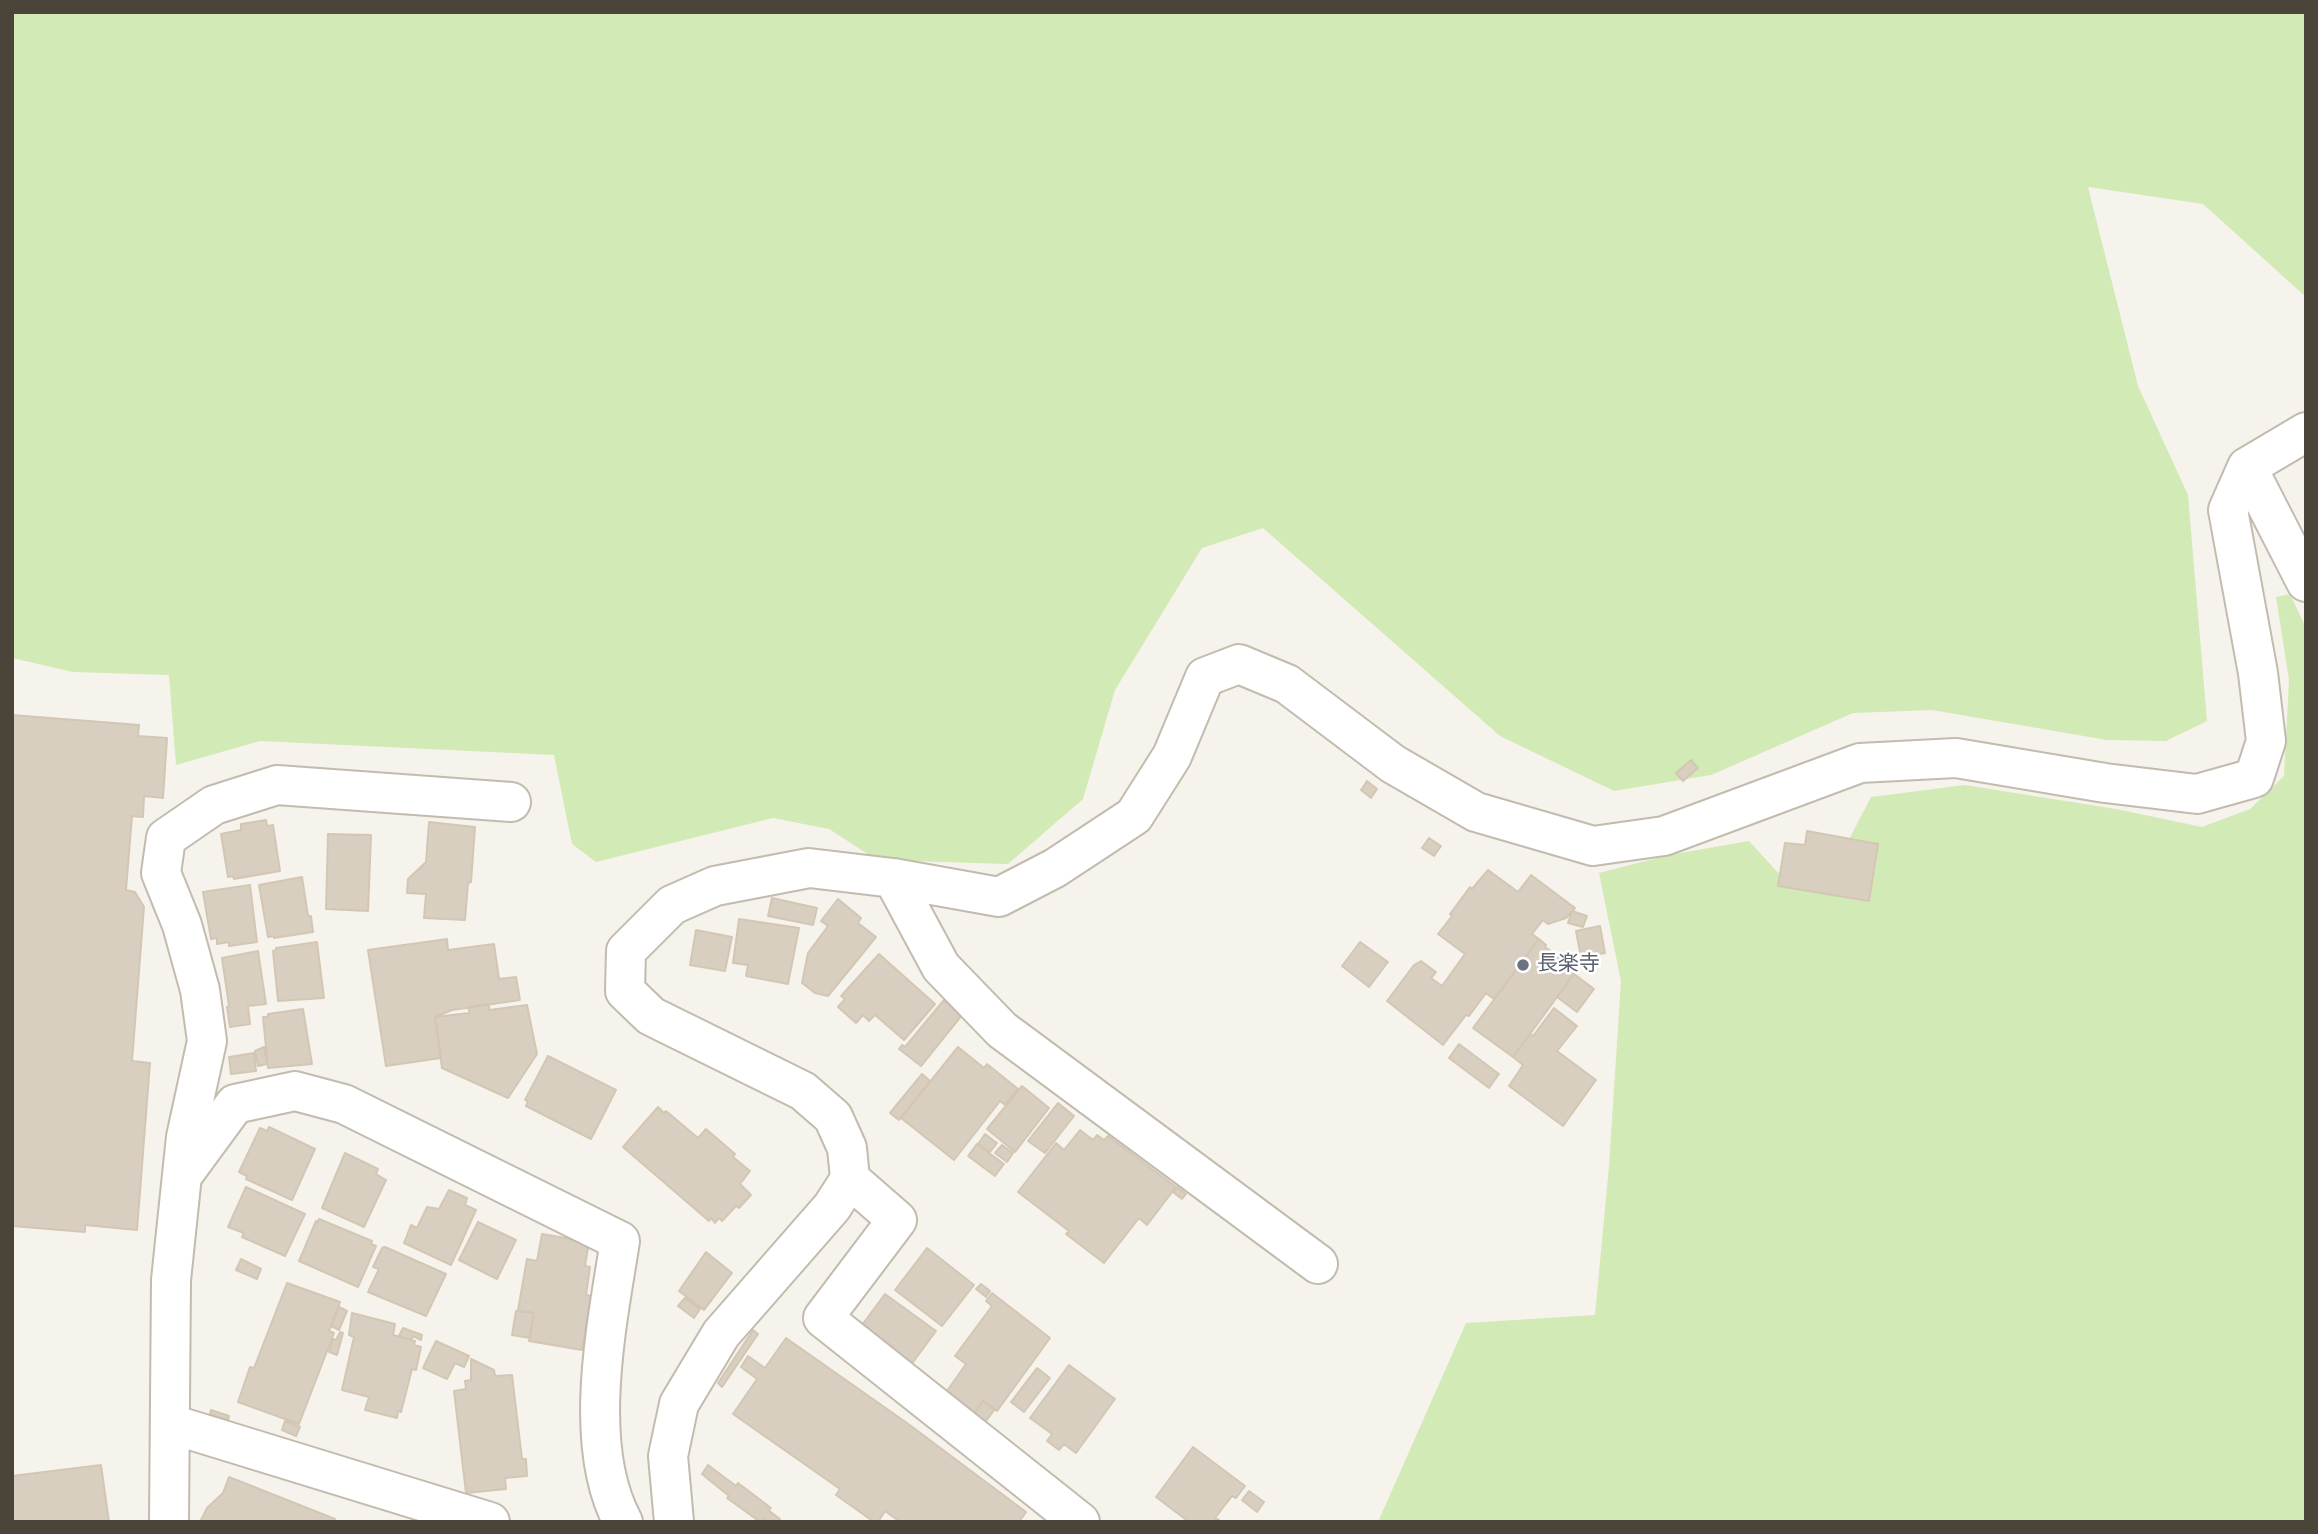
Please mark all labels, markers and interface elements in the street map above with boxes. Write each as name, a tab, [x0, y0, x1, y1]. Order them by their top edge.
place label: 長楽寺	[1537, 952, 1600, 978]
marker: 長楽寺	[1515, 957, 1531, 973]

